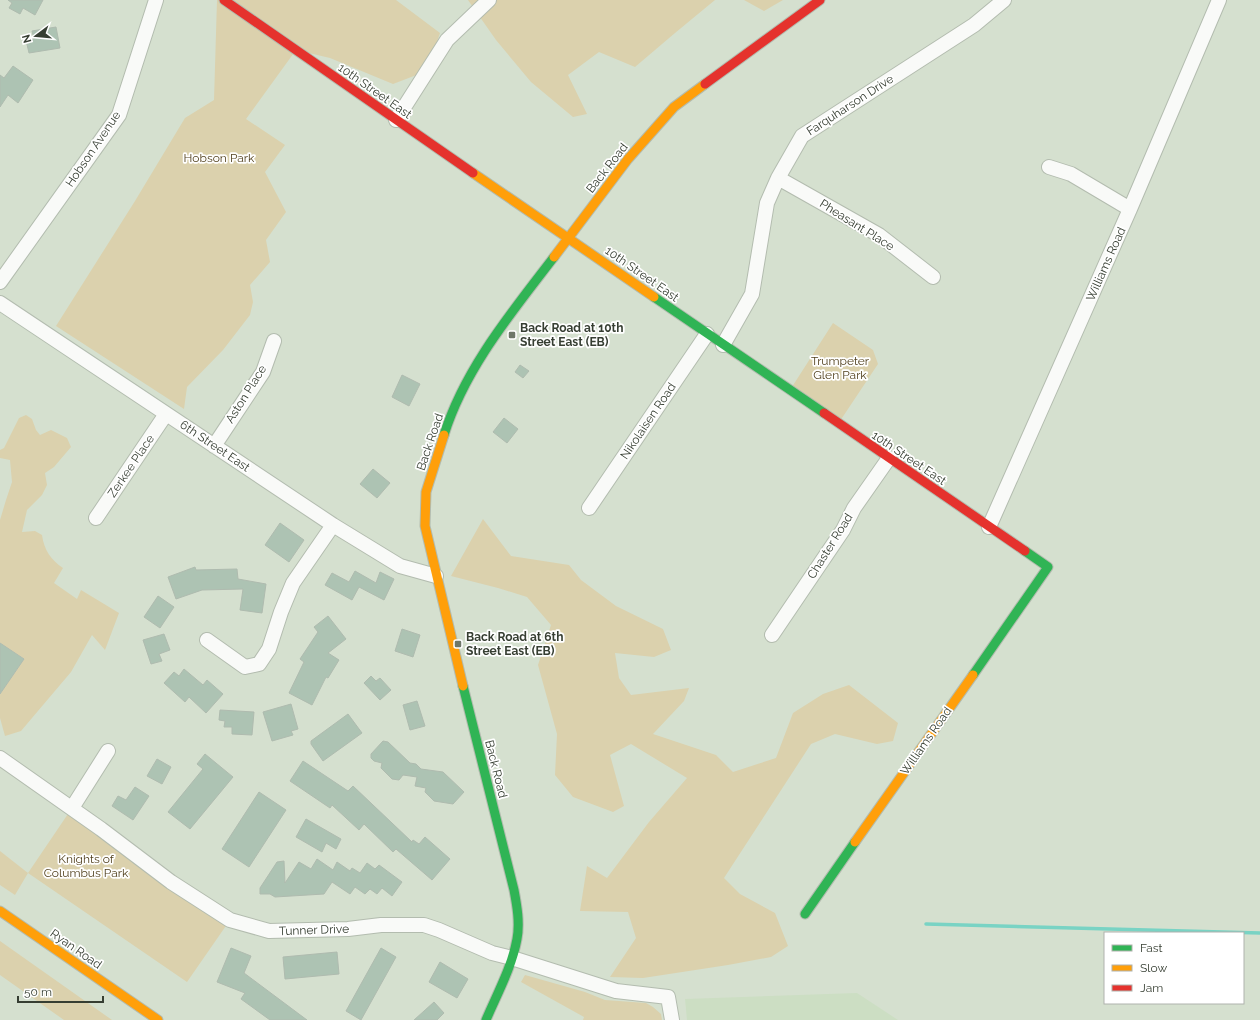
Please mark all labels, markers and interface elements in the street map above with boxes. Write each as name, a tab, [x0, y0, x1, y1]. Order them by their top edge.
north arrow	[16, 16, 56, 56]
text: N	[19, 33, 34, 44]
street label: 10th Street East	[336, 60, 414, 122]
street label: Farquharson Drive	[804, 72, 896, 138]
street label: Hobson Avenue	[63, 109, 123, 189]
street label: Back Road	[583, 140, 631, 196]
park label: Hobson Park	[184, 151, 255, 165]
street label: Pheasant Place	[817, 196, 897, 254]
street label: Williams Road	[1083, 225, 1129, 303]
street label: 10th Street East	[603, 243, 681, 305]
place label: Back Road at 10th Street East (EB)	[520, 321, 623, 349]
marker: Back Road at 10th Street East (EB)	[507, 330, 517, 340]
park label: Trumpeter Glen Park	[811, 354, 870, 382]
street label: Aston Place	[223, 362, 269, 426]
street label: Nikolaisen Road	[617, 380, 679, 462]
street label: Back Road	[414, 412, 446, 472]
street label: 6th Street East	[177, 417, 253, 475]
street label: 10th Street East	[869, 428, 949, 488]
street label: Zerkee Place	[105, 432, 157, 500]
street label: Chaster Road	[804, 511, 856, 581]
place label: Back Road at 6th Street East (EB)	[466, 630, 563, 658]
marker: Back Road at 6th Street East (EB)	[453, 639, 463, 649]
street label: Williams Road	[897, 704, 955, 778]
street label: Back Road	[482, 739, 510, 799]
park label: Knights of Columbus Park	[44, 852, 129, 880]
street label: Tunner Drive	[279, 922, 349, 938]
street label: Ryan Road	[48, 926, 104, 972]
legend	[1104, 932, 1244, 1004]
text: Fast	[1140, 941, 1163, 955]
text: Slow	[1140, 961, 1167, 975]
scale bar	[18, 978, 103, 1004]
text: Jam	[1140, 981, 1163, 995]
text: 50 m	[24, 985, 52, 999]

